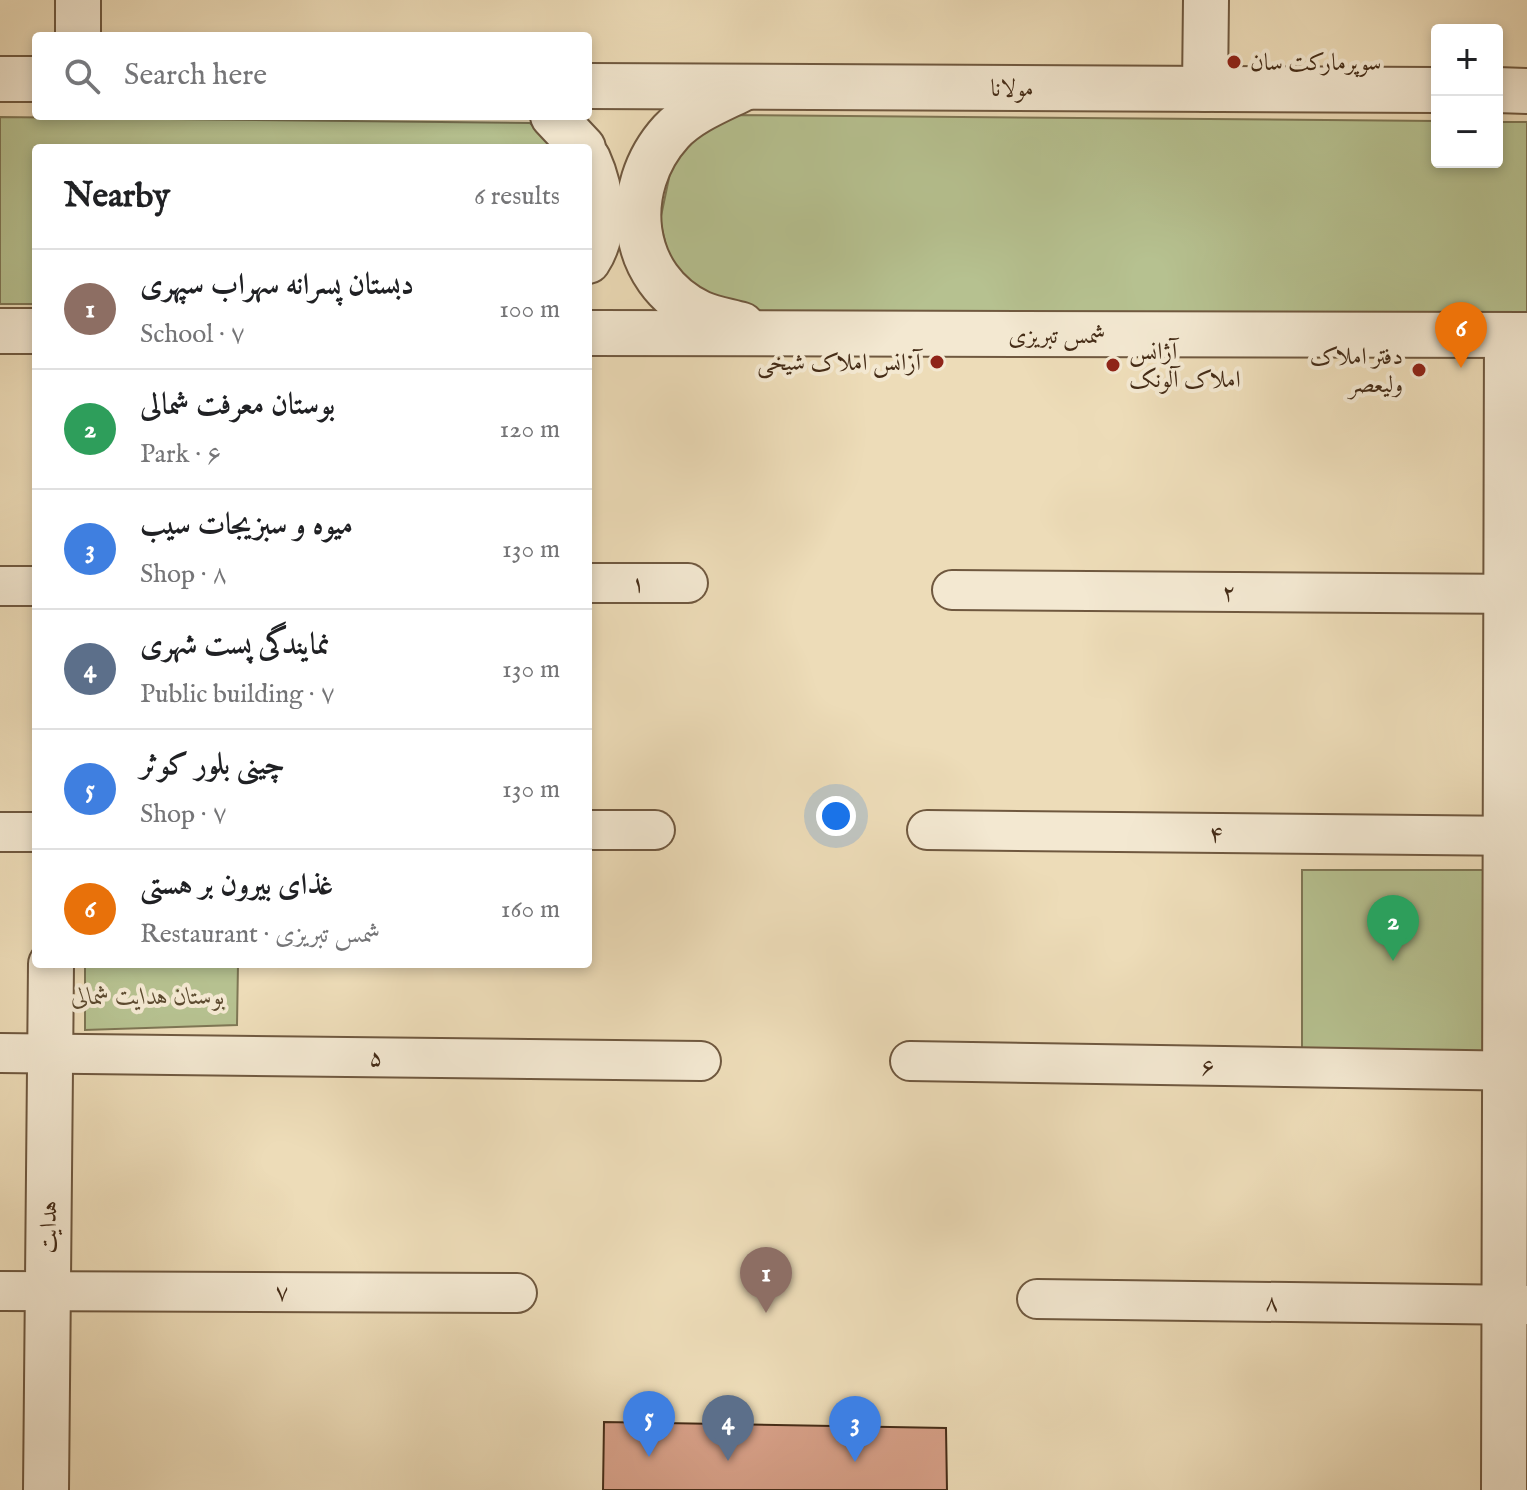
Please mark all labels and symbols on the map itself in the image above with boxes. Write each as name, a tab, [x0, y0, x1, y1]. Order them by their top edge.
place label: سوپرمارکت سان	[1250, 48, 1381, 79]
marker: سوپرمارکت سان	[1225, 53, 1243, 71]
street label: مولانا	[990, 74, 1034, 105]
pin: 6	[1435, 302, 1487, 368]
street label: شمس تبریزی	[1008, 321, 1106, 352]
place label: آژانس املاک آلونک	[1129, 337, 1241, 396]
place label: دفتر املاک ولیعصر	[1310, 342, 1403, 401]
place label: آزانس املاک شیخی	[757, 348, 924, 379]
marker: آزانس املاک شیخی	[928, 353, 946, 371]
marker: آژانس املاک آلونک	[1104, 356, 1122, 374]
marker: دفتر املاک ولیعصر	[1410, 361, 1428, 379]
street label: ۱	[631, 569, 645, 600]
street label: ۲	[1222, 578, 1236, 609]
your location	[816, 796, 856, 836]
street label: ۴	[1209, 819, 1223, 850]
pin: 2	[1367, 895, 1419, 961]
park label: بوستان هدایت شمالی	[71, 982, 225, 1013]
street label: ۵	[369, 1043, 383, 1074]
street label: ۶	[1201, 1052, 1215, 1083]
street label: هدایت	[34, 1200, 65, 1254]
pin: 1	[740, 1247, 792, 1313]
street label: ۷	[275, 1278, 289, 1309]
street label: ۸	[1265, 1288, 1279, 1319]
pin: 5	[623, 1391, 675, 1457]
pin: 4	[702, 1395, 754, 1461]
pin: 3	[829, 1396, 881, 1462]

